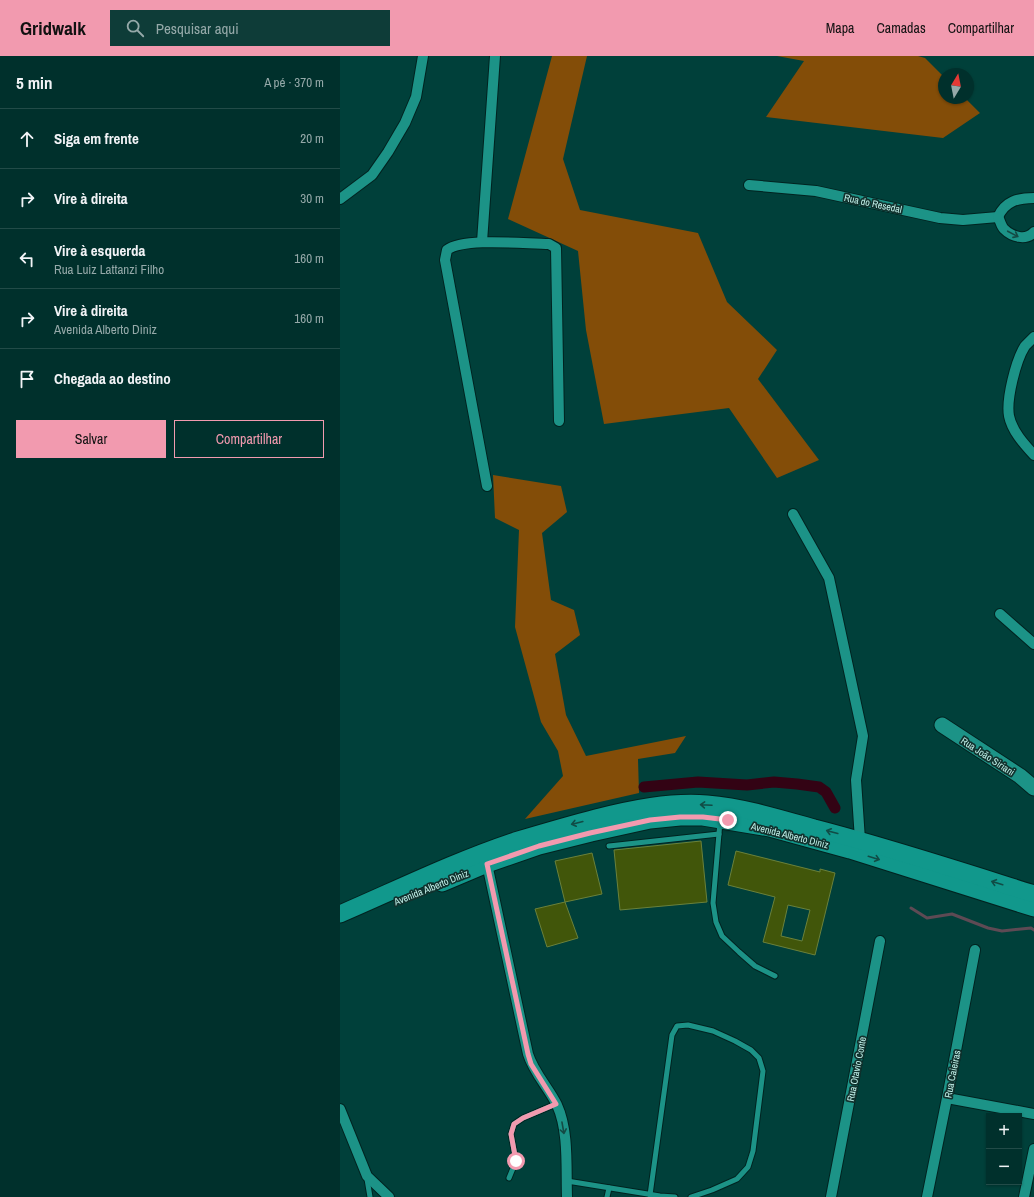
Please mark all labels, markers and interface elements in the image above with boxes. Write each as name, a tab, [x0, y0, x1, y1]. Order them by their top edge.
search box	[110, 10, 390, 46]
text: Gridwalk	[20, 15, 86, 41]
icon: search	[124, 17, 146, 39]
text: Pesquisar aqui	[156, 18, 239, 39]
text: Mapa	[826, 19, 855, 37]
text: Camadas	[877, 19, 926, 37]
text: Compartilhar	[948, 19, 1014, 37]
north arrow	[938, 68, 974, 104]
text: 5 min	[16, 71, 52, 94]
text: A pé · 370 m	[264, 74, 324, 91]
icon: ahead	[16, 128, 38, 150]
text: Siga em frente	[54, 128, 139, 149]
text: 20 m	[300, 130, 324, 147]
icon: right	[16, 188, 38, 210]
text: Vire à direita	[54, 188, 128, 209]
text: 30 m	[300, 190, 324, 207]
street label: Rua do Resedal	[843, 191, 903, 216]
one-way arrow	[1007, 231, 1019, 238]
text: Vire à esquerda	[54, 240, 145, 261]
icon: left	[16, 248, 38, 270]
text: 160 m	[294, 250, 324, 267]
text: Rua Luiz Lattanzi Filho	[54, 261, 164, 278]
text: Vire à direita	[54, 300, 128, 321]
icon: right	[16, 308, 38, 330]
text: 160 m	[294, 310, 324, 327]
text: Avenida Alberto Diniz	[54, 321, 157, 338]
icon: arrive	[16, 368, 38, 390]
text: Chegada ao destino	[54, 368, 171, 389]
button: Salvar	[16, 420, 166, 458]
button: Compartilhar	[174, 420, 324, 458]
street label: Rua João Siriani	[958, 734, 1017, 779]
one-way arrow	[699, 801, 712, 808]
route end	[719, 811, 737, 829]
street label: Avenida Alberto Diniz	[749, 819, 830, 851]
one-way arrow	[571, 820, 584, 827]
one-way arrow	[826, 828, 839, 836]
one-way arrow	[867, 855, 880, 862]
street label: Avenida Alberto Diniz	[391, 867, 470, 909]
one-way arrow	[991, 878, 1003, 886]
street label: Rua Otavio Conte	[844, 1035, 869, 1103]
street label: Rua Caieiras	[942, 1049, 963, 1099]
map controls	[986, 1113, 1022, 1185]
button: +	[986, 1113, 1022, 1149]
one-way arrow	[560, 1121, 568, 1134]
button: −	[986, 1149, 1022, 1185]
route start	[507, 1152, 525, 1170]

